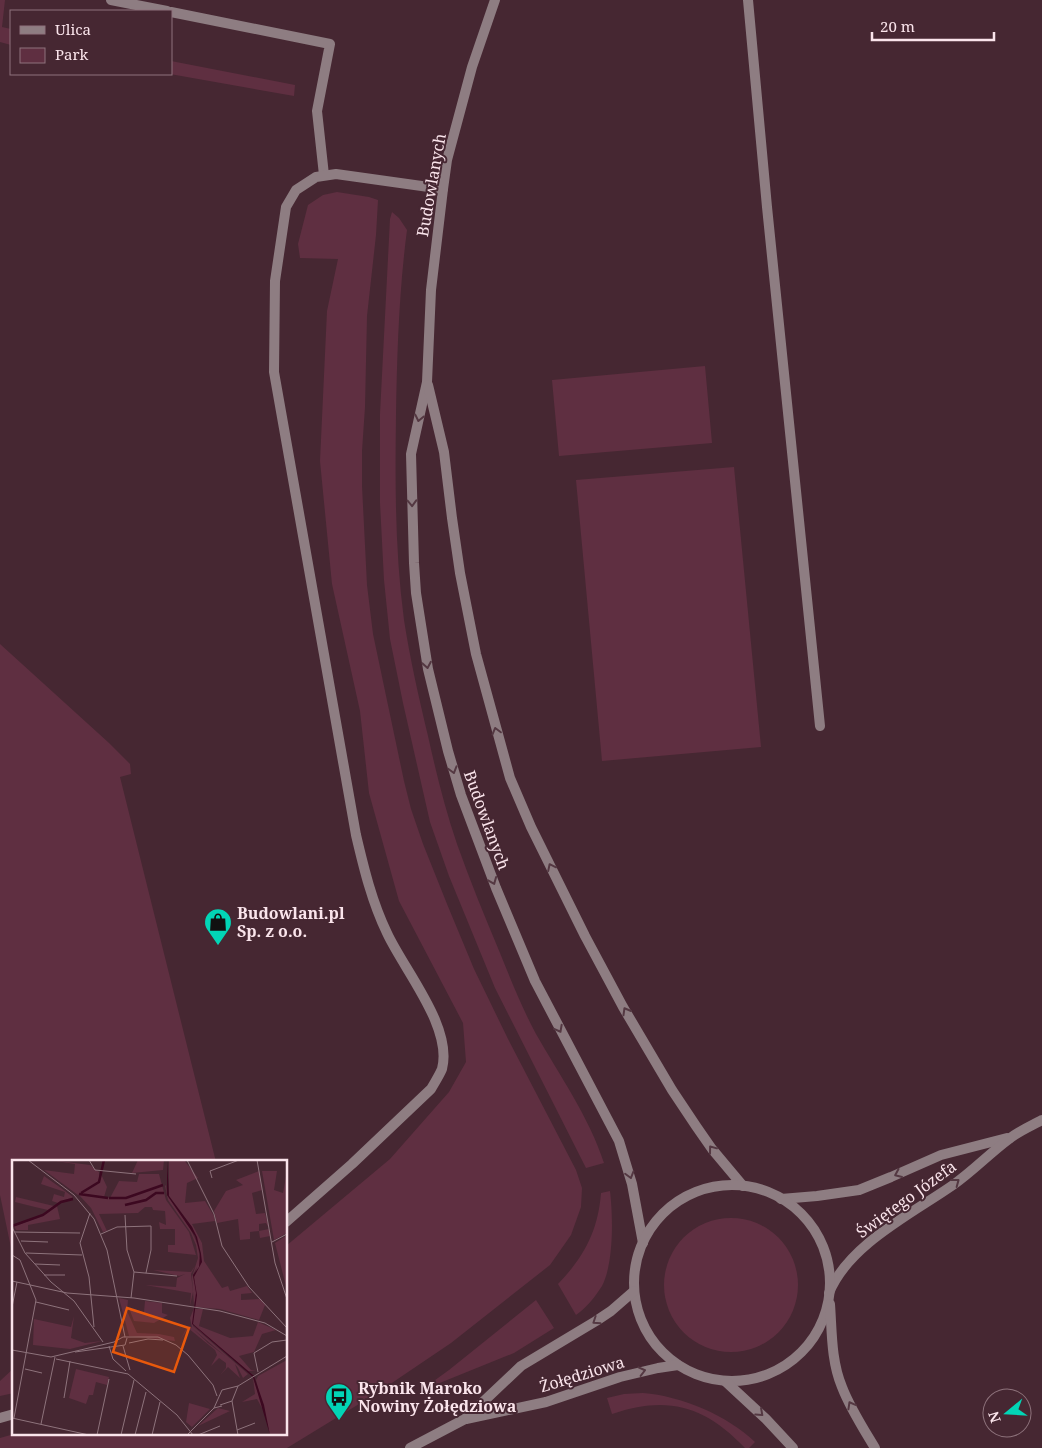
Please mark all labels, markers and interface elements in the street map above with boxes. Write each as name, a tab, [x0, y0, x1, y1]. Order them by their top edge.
legend	[10, 10, 172, 75]
scale bar	[872, 10, 994, 42]
text: 20 m	[880, 16, 915, 36]
text: Ulica	[55, 19, 91, 39]
text: Park	[55, 44, 89, 64]
street label: Budowlanych	[411, 132, 451, 238]
one-way arrow	[414, 414, 425, 422]
one-way arrow	[407, 500, 417, 507]
one-way arrow	[421, 660, 431, 669]
one-way arrow	[492, 727, 502, 736]
one-way arrow	[448, 766, 458, 774]
street label: Budowlanych	[459, 767, 515, 873]
one-way arrow	[547, 863, 557, 872]
one-way arrow	[487, 876, 497, 884]
place label: Budowlani.pl Sp. z o.o.	[237, 902, 345, 942]
shop icon: Budowlani.pl Sp. z o.o.	[203, 907, 233, 946]
one-way arrow	[622, 1007, 632, 1016]
one-way arrow	[553, 1024, 563, 1033]
one-way arrow	[709, 1145, 718, 1155]
street label: Świętego Józefa	[851, 1155, 961, 1243]
inset map	[12, 1160, 288, 1436]
one-way arrow	[894, 1168, 903, 1179]
one-way arrow	[624, 1170, 634, 1178]
one-way arrow	[950, 1180, 959, 1188]
one-way arrow	[592, 1315, 601, 1325]
street label: Żołędziowa	[537, 1351, 627, 1397]
one-way arrow	[638, 1367, 646, 1377]
place label: Rybnik Maroko Nowiny Żołędziowa	[358, 1377, 517, 1417]
bus stop icon: Rybnik Maroko Nowiny Żołędziowa	[324, 1382, 354, 1421]
north arrow	[982, 1388, 1032, 1438]
one-way arrow	[847, 1402, 857, 1411]
one-way arrow	[754, 1407, 763, 1416]
text: N	[983, 1409, 1005, 1425]

